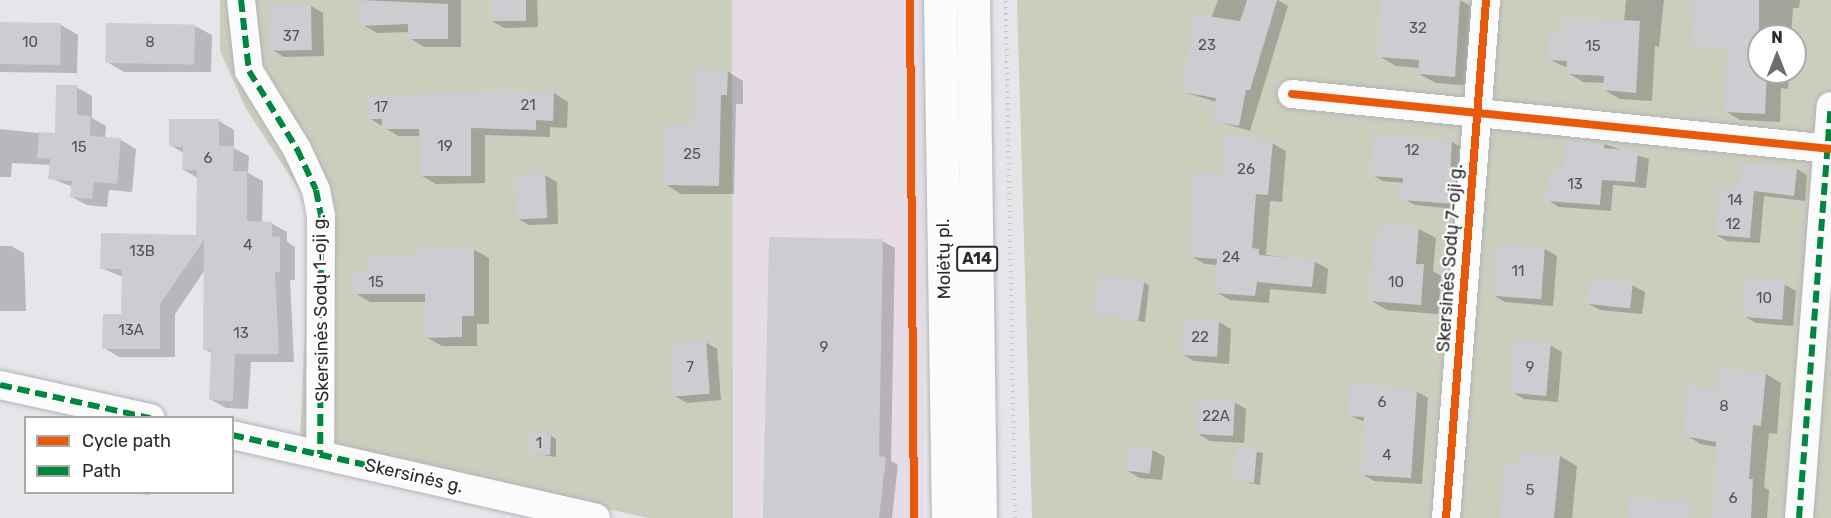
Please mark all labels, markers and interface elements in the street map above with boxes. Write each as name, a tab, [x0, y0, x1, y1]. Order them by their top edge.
house number: 32	[1409, 20, 1427, 38]
north arrow	[1747, 24, 1807, 84]
house number: 37	[283, 28, 299, 46]
text: N	[1771, 28, 1783, 47]
house number: 10	[22, 34, 38, 52]
house number: 8	[145, 34, 155, 52]
house number: 23	[1198, 37, 1216, 55]
house number: 15	[1585, 38, 1601, 56]
house number: 21	[520, 97, 536, 115]
house number: 17	[374, 99, 388, 117]
house number: 19	[437, 138, 453, 156]
house number: 15	[71, 139, 87, 157]
house number: 12	[1404, 142, 1420, 160]
house number: 25	[683, 146, 701, 164]
house number: 6	[203, 150, 213, 168]
house number: 26	[1237, 161, 1255, 179]
street label: Skersinės Sodų 7-oji g.	[1433, 163, 1467, 353]
house number: 13	[1567, 176, 1583, 194]
house number: 14	[1727, 192, 1743, 210]
street label: Skersinės Sodų 1-oji g.	[309, 214, 333, 402]
house number: 12	[1725, 216, 1741, 234]
street label: Molėtų pl.	[932, 218, 956, 300]
house number: 4	[243, 237, 253, 255]
house number: 13B	[129, 243, 155, 261]
road number: A14	[956, 246, 998, 272]
house number: 24	[1222, 249, 1240, 267]
house number: 11	[1512, 263, 1524, 281]
house number: 15	[368, 274, 384, 292]
house number: 10	[1388, 274, 1404, 292]
house number: 10	[1756, 290, 1772, 308]
house number: 13A	[118, 322, 144, 340]
house number: 13	[233, 325, 249, 343]
house number: 22	[1191, 329, 1209, 347]
house number: 9	[820, 339, 828, 357]
house number: 7	[686, 359, 694, 377]
house number: 9	[1526, 359, 1534, 377]
house number: 6	[1377, 394, 1387, 412]
house number: 8	[1719, 398, 1729, 416]
house number: 22A	[1202, 408, 1230, 426]
legend	[24, 416, 234, 494]
text: Cycle path	[82, 430, 171, 452]
house number: 1	[536, 435, 542, 453]
house number: 4	[1382, 447, 1392, 465]
street label: Skersinės g.	[363, 454, 465, 498]
text: Path	[82, 460, 121, 482]
house number: 5	[1526, 482, 1534, 500]
house number: 6	[1728, 490, 1738, 508]

